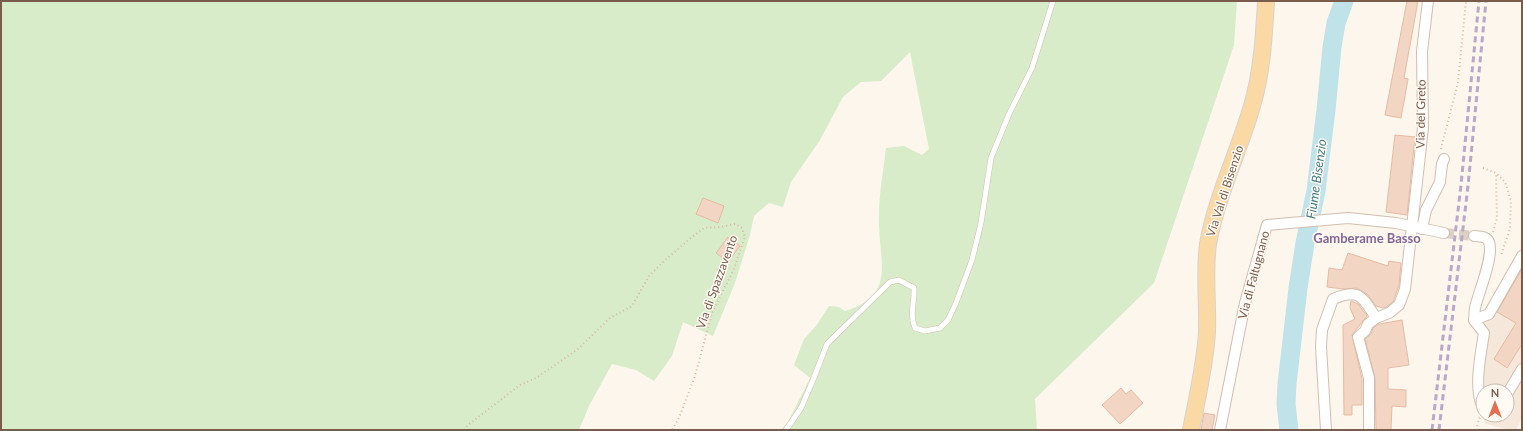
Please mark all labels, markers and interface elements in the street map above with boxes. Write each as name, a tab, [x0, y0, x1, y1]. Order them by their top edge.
street label: Via del Greto	[1412, 79, 1429, 149]
water label: Fiume Bisenzio	[1302, 138, 1330, 220]
street label: Via Val di Bisenzio	[1203, 143, 1246, 238]
street label: Via di Faltugnano	[1235, 229, 1273, 321]
district label: Gamberame Basso	[1313, 230, 1421, 246]
street label: Via di Spazzavento	[693, 233, 740, 331]
north arrow	[1475, 383, 1515, 423]
text: N	[1491, 386, 1499, 399]

